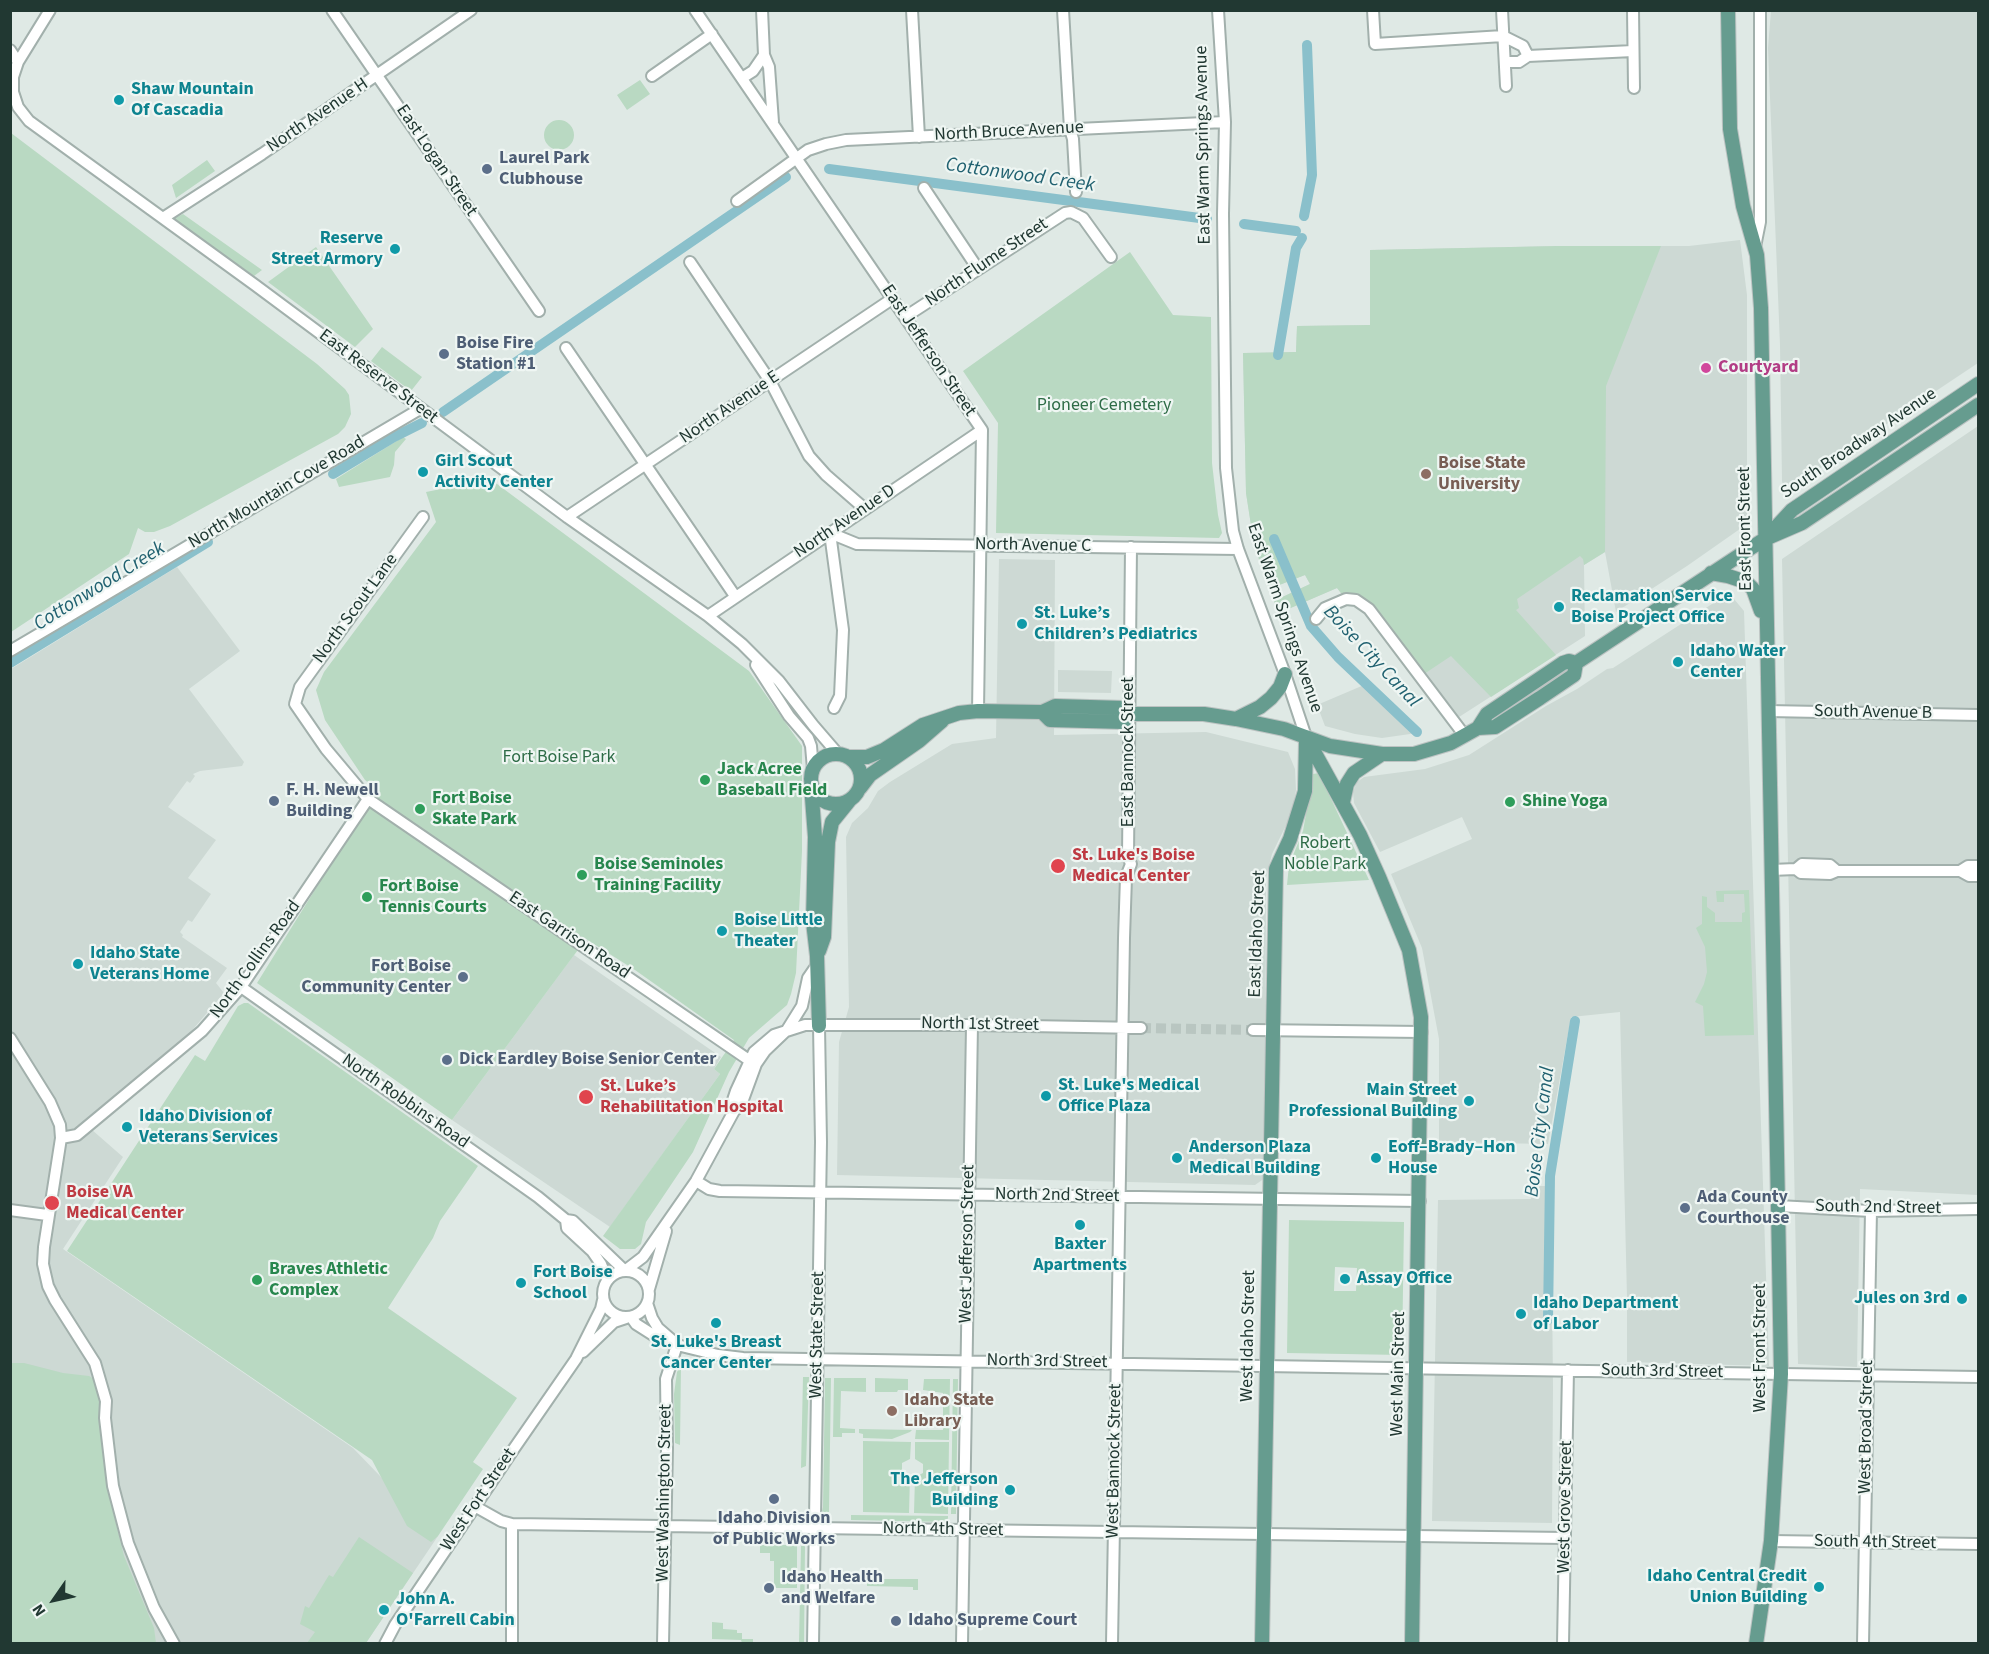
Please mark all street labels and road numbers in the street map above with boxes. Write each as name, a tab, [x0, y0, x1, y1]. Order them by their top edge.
street label: East Warm Springs Avenue	[1191, 45, 1217, 245]
street label: North Avenue H	[263, 74, 373, 158]
street label: East Logan Street	[391, 101, 481, 221]
street label: North Bruce Avenue	[934, 117, 1084, 147]
street label: North Flume Street	[922, 214, 1052, 312]
street label: East Jefferson Street	[876, 281, 980, 421]
street label: East Reserve Street	[314, 325, 442, 429]
street label: North Avenue E	[676, 367, 784, 449]
street label: South Broadway Avenue	[1777, 384, 1941, 504]
street label: North Mountain Cove Road	[185, 432, 369, 554]
street label: East Front Street	[1734, 467, 1758, 591]
street label: North Avenue D	[790, 480, 900, 564]
street label: East Warm Springs Avenue	[1241, 520, 1327, 716]
street label: North Avenue C	[975, 534, 1091, 558]
street label: North Scout Lane	[309, 550, 403, 668]
street label: East Bannock Street	[1118, 677, 1140, 827]
street label: South Avenue B	[1814, 701, 1932, 725]
street label: East Idaho Street	[1245, 870, 1271, 998]
street label: East Garrison Road	[504, 887, 634, 985]
street label: North Collins Road	[206, 897, 306, 1023]
street label: North 1st Street	[921, 1013, 1039, 1037]
street label: North Robbins Road	[337, 1050, 473, 1154]
street label: West Jefferson Street	[956, 1165, 980, 1323]
street label: North 2nd Street	[995, 1184, 1119, 1208]
street label: South 2nd Street	[1815, 1196, 1941, 1220]
street label: West Idaho Street	[1237, 1270, 1261, 1402]
street label: West State Street	[806, 1271, 830, 1399]
street label: West Front Street	[1750, 1284, 1772, 1412]
street label: West Main Street	[1387, 1311, 1411, 1437]
street label: North 3rd Street	[986, 1350, 1108, 1374]
street label: South 3rd Street	[1601, 1360, 1723, 1384]
street label: West Broad Street	[1855, 1360, 1879, 1494]
street label: West Bannock Street	[1103, 1383, 1127, 1539]
street label: West Washington Street	[653, 1404, 677, 1582]
street label: West Grove Street	[1554, 1440, 1578, 1574]
street label: West Fort Street	[437, 1444, 521, 1556]
street label: North 4th Street	[882, 1518, 1004, 1542]
street label: South 4th Street	[1814, 1531, 1936, 1555]

